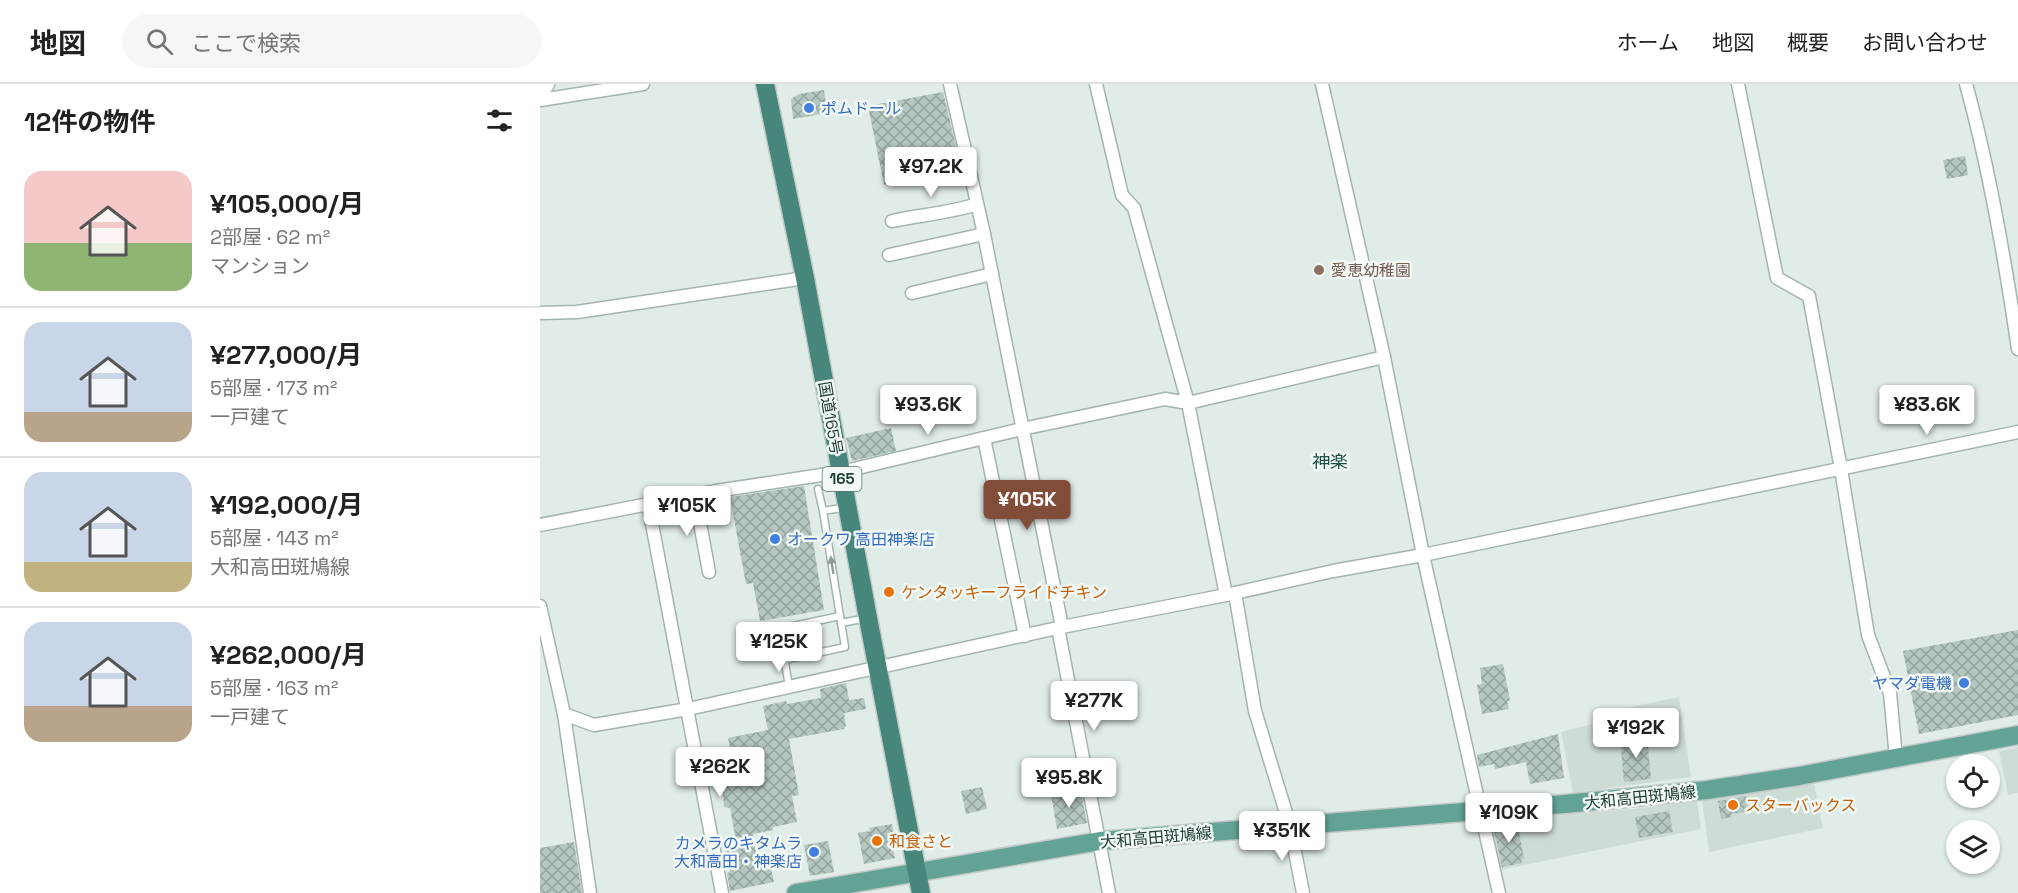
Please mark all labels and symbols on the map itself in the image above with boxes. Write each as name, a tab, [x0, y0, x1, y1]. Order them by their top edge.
place label: ポムドール	[821, 98, 901, 119]
marker: ポムドール	[802, 101, 816, 115]
pin: ¥97.2K	[882, 147, 980, 198]
place label: 愛恵幼稚園	[1331, 260, 1411, 281]
marker: 愛恵幼稚園	[1312, 263, 1326, 277]
street label: 国道165号	[814, 380, 847, 456]
pin: ¥93.6K	[879, 385, 977, 436]
pin: ¥83.6K	[1878, 385, 1976, 436]
district label: 神楽	[1312, 450, 1348, 473]
road number: 165	[822, 467, 862, 491]
pin: ¥105K	[985, 480, 1069, 531]
pin: ¥105K	[645, 486, 729, 537]
place label: オークワ 高田神楽店	[787, 529, 935, 550]
marker: オークワ 高田神楽店	[768, 532, 782, 546]
one-way arrow	[827, 556, 836, 575]
place label: ケンタッキーフライドチキン	[901, 582, 1107, 603]
marker: ケンタッキーフライドチキン	[882, 585, 896, 599]
pin: ¥125K	[737, 622, 821, 673]
place label: ヤマダ電機	[1872, 673, 1952, 694]
marker: ヤマダ電機	[1957, 676, 1971, 690]
pin: ¥277K	[1052, 681, 1136, 732]
pin: ¥192K	[1594, 708, 1678, 759]
pin: ¥262K	[678, 747, 762, 798]
pin: ¥95.8K	[1020, 758, 1118, 809]
street label: 大和高田斑鳩線	[1583, 781, 1697, 814]
pin: ¥109K	[1467, 793, 1551, 844]
place label: スターバックス	[1745, 795, 1856, 816]
marker: スターバックス	[1726, 798, 1740, 812]
pin: ¥351K	[1240, 811, 1324, 862]
street label: 大和高田斑鳩線	[1099, 822, 1213, 853]
place label: 和食さと	[889, 831, 953, 852]
place label: カメラのキタムラ 大和高田・神楽店	[674, 833, 802, 872]
marker: 和食さと	[870, 834, 884, 848]
marker: カメラのキタムラ 大和高田・神楽店	[807, 845, 821, 859]

